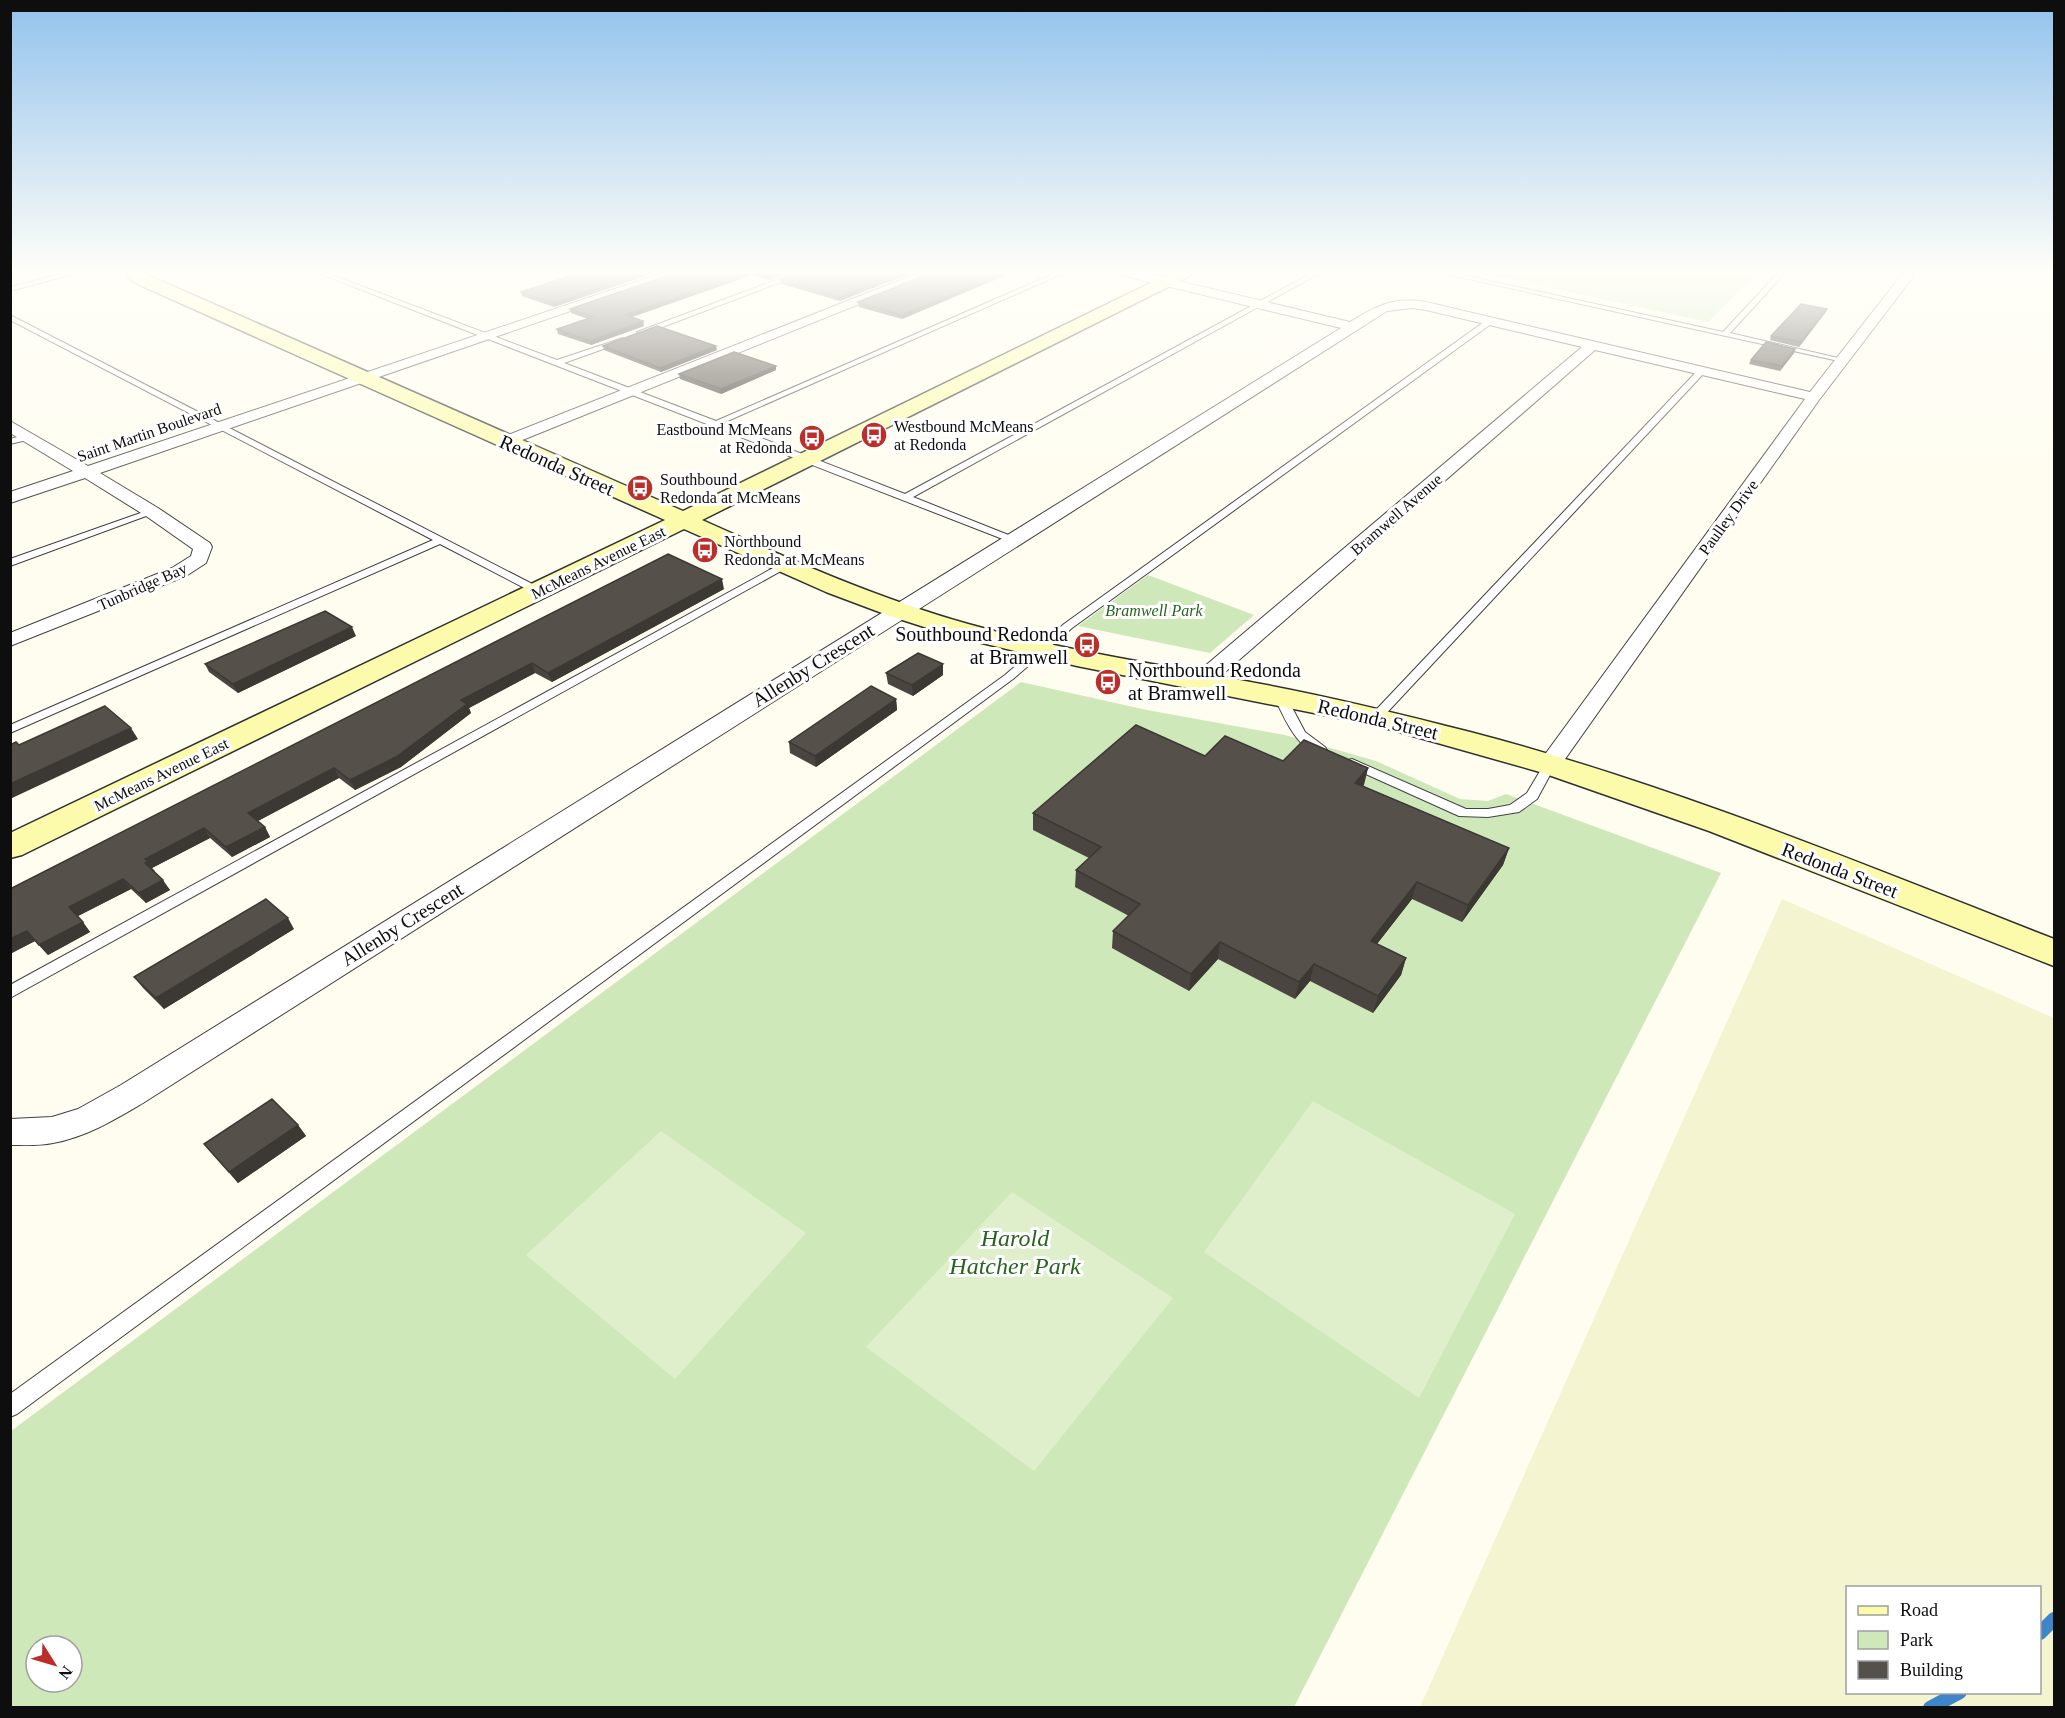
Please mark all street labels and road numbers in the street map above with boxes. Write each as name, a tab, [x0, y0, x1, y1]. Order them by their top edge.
street label: Saint Martin Boulevard	[75, 400, 223, 465]
street label: Redonda Street	[496, 430, 618, 500]
street label: Bramwell Avenue	[1347, 470, 1445, 558]
street label: Paulley Drive	[1696, 477, 1762, 559]
street label: McMeans Avenue East	[528, 522, 669, 602]
street label: Tunbridge Bay	[95, 559, 190, 615]
street label: Allenby Crescent	[748, 619, 879, 712]
street label: Redonda Street	[1316, 694, 1441, 744]
street label: McMeans Avenue East	[91, 734, 232, 814]
street label: Redonda Street	[1779, 838, 1902, 902]
street label: Allenby Crescent	[337, 878, 468, 971]

